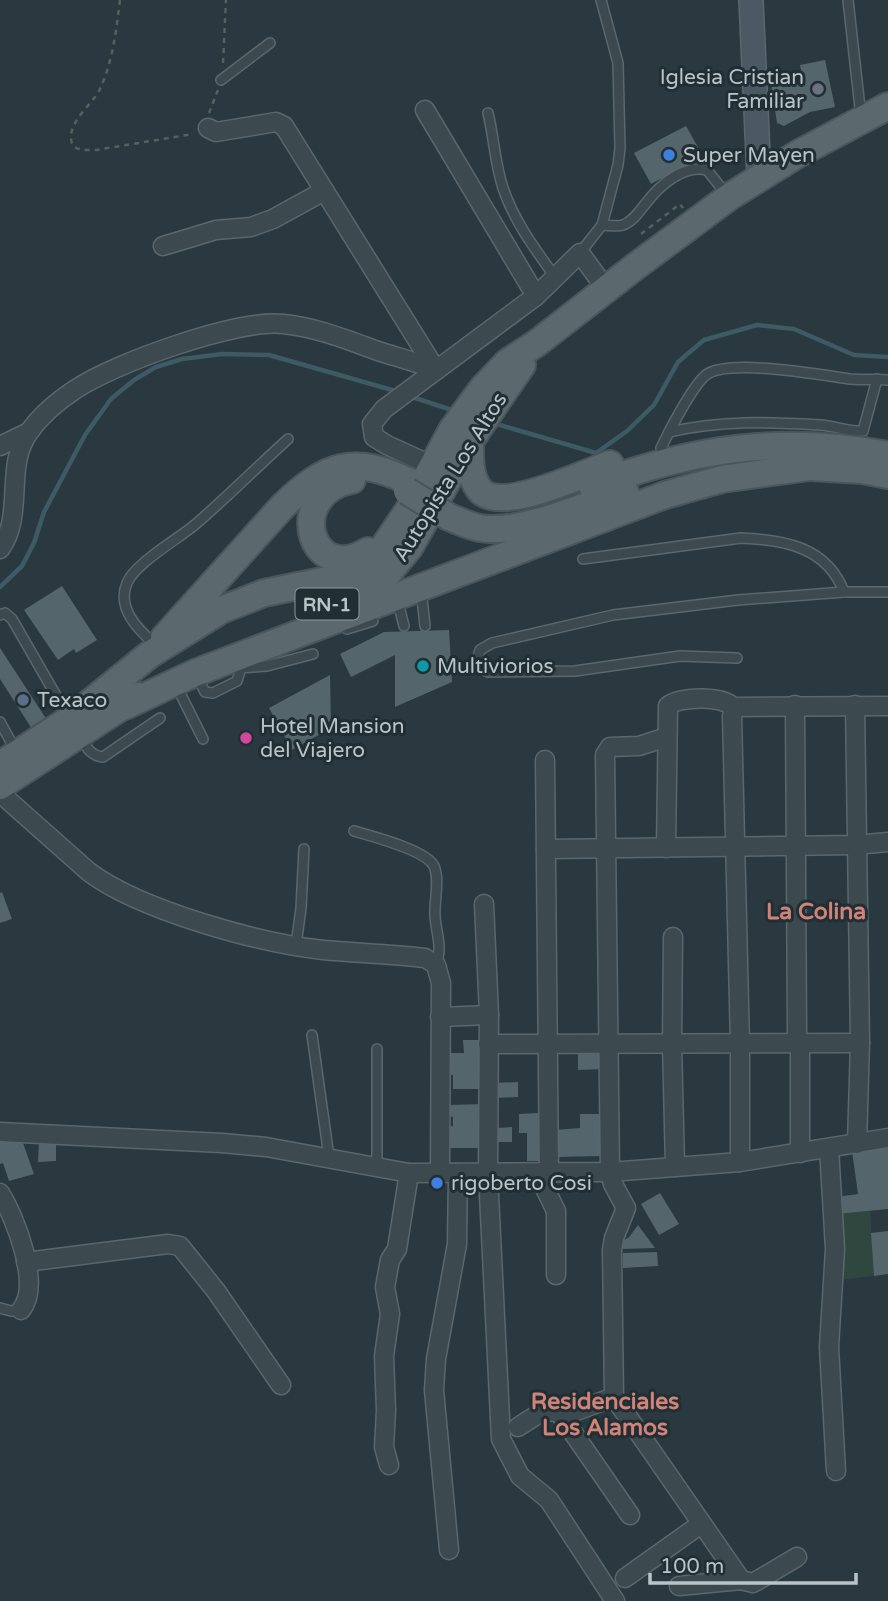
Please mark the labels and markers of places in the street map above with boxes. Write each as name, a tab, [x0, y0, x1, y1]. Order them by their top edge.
place label: Iglesia Cristian Familiar	[660, 65, 804, 114]
marker: Iglesia Cristian Familiar	[810, 81, 826, 97]
place label: Super Mayen	[683, 143, 815, 168]
marker: Super Mayen	[661, 147, 677, 163]
place label: Multiviorios	[437, 654, 554, 679]
marker: Multiviorios	[415, 658, 431, 674]
place label: Texaco	[37, 688, 107, 713]
marker: Texaco	[15, 692, 31, 708]
place label: Hotel Mansion del Viajero	[260, 714, 404, 763]
marker: Hotel Mansion del Viajero	[238, 730, 254, 746]
place label: rigoberto Cosi	[451, 1171, 592, 1196]
marker: rigoberto Cosi	[429, 1175, 445, 1191]

